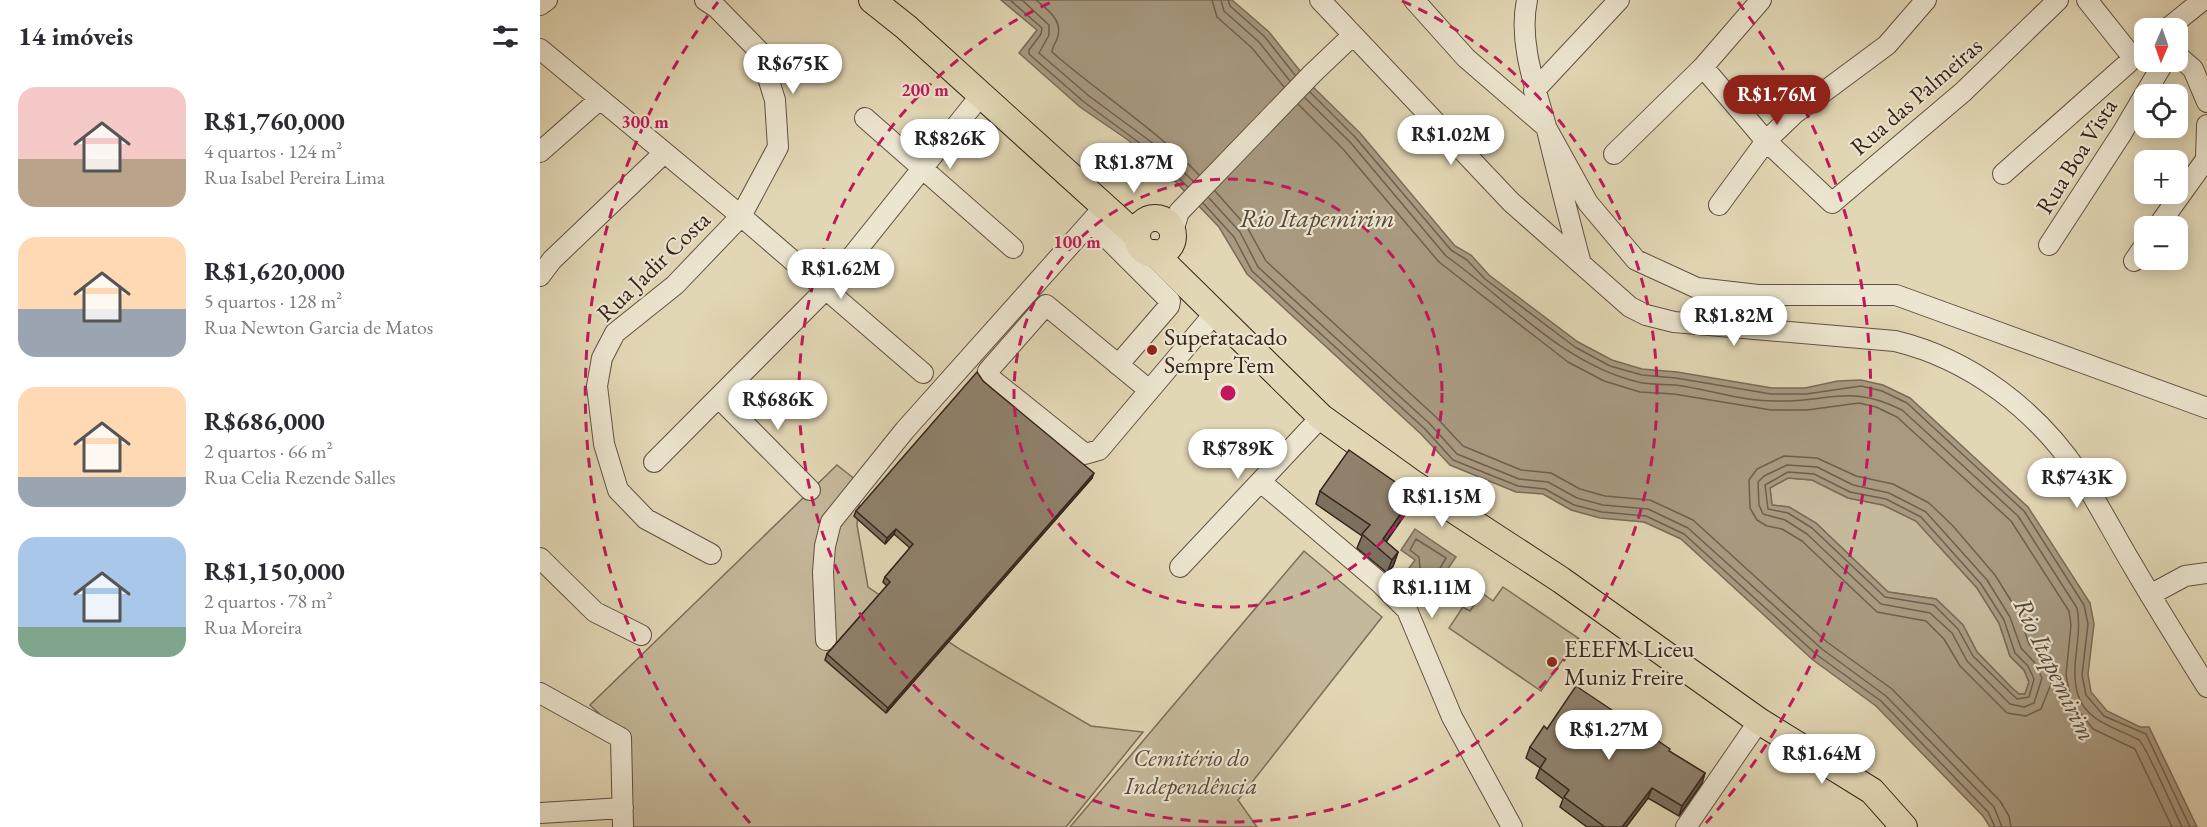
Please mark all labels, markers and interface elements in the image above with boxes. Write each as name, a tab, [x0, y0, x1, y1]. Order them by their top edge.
north arrow	[2134, 18, 2188, 72]
map controls	[2134, 18, 2188, 270]
text: 14 imóveis	[18, 19, 133, 53]
icon: filters	[489, 20, 522, 53]
street label: Rua das Palmeiras	[1844, 30, 1988, 162]
pin: R$675K	[744, 44, 842, 95]
text: R$675K	[757, 50, 829, 76]
pin: R$1.76M	[1722, 75, 1832, 126]
text: 200 m	[901, 78, 949, 101]
text: R$1.76M	[1737, 81, 1817, 107]
button: locate	[2134, 84, 2188, 138]
street label: Rua Boa Vista	[2028, 92, 2124, 220]
text: R$1,760,000	[204, 104, 345, 138]
text: 300 m	[621, 110, 669, 133]
icon: home	[66, 111, 138, 183]
pin: R$1.02M	[1396, 115, 1506, 166]
pin: R$826K	[901, 119, 999, 170]
text: R$1.02M	[1411, 121, 1491, 147]
text: R$826K	[914, 125, 986, 151]
text: 4 quartos · 124 m²	[204, 138, 342, 164]
pin: R$1.87M	[1079, 143, 1189, 194]
text: R$1.87M	[1094, 149, 1174, 175]
button: +	[2134, 150, 2188, 204]
text: Rua Isabel Pereira Lima	[204, 164, 385, 190]
water label: Rio Itapemirim	[1239, 201, 1395, 235]
street label: Rua Jadir Costa	[590, 204, 717, 328]
button: −	[2134, 216, 2188, 270]
text: 100 m	[1053, 230, 1101, 253]
pin: R$1.62M	[786, 249, 896, 300]
text: R$1,620,000	[204, 254, 345, 288]
text: R$1.62M	[801, 255, 881, 281]
icon: home	[66, 261, 138, 333]
text: 5 quartos · 128 m²	[204, 288, 342, 314]
pin: R$1.82M	[1679, 296, 1789, 347]
text: R$1.82M	[1694, 302, 1774, 328]
text: Rua Newton Garcia de Matos	[204, 314, 433, 340]
place label: Superatacado SempreTem	[1164, 321, 1287, 380]
marker: Superatacado SempreTem	[1145, 343, 1159, 357]
pin: R$686K	[729, 380, 827, 431]
centre of rings	[1218, 383, 1238, 403]
text: R$686K	[742, 386, 814, 412]
text: R$686,000	[204, 404, 325, 438]
icon: home	[66, 411, 138, 483]
pin: R$789K	[1189, 429, 1287, 480]
text: R$789K	[1202, 435, 1274, 461]
text: 2 quartos · 66 m²	[204, 438, 333, 464]
pin: R$743K	[2028, 458, 2126, 509]
text: Rua Celia Rezende Salles	[204, 464, 395, 490]
text: R$743K	[2041, 464, 2113, 490]
pin: R$1.15M	[1387, 477, 1497, 528]
text: R$1.15M	[1402, 483, 1482, 509]
text: R$1,150,000	[204, 554, 345, 588]
icon: home	[66, 561, 138, 633]
pin: R$1.11M	[1377, 568, 1487, 619]
text: R$1.11M	[1392, 574, 1472, 600]
text: 2 quartos · 78 m²	[204, 588, 333, 614]
water label: Rio Itapemirim	[2006, 592, 2104, 746]
text: Rua Moreira	[204, 614, 302, 640]
place label: EEEFM Liceu Muniz Freire	[1564, 633, 1695, 692]
marker: EEEFM Liceu Muniz Freire	[1545, 655, 1559, 669]
pin: R$1.27M	[1554, 710, 1664, 761]
text: R$1.27M	[1569, 716, 1649, 742]
pin: R$1.64M	[1767, 734, 1877, 785]
text: R$1.64M	[1782, 740, 1862, 766]
park label: Cemitério do Independência	[1124, 742, 1257, 801]

